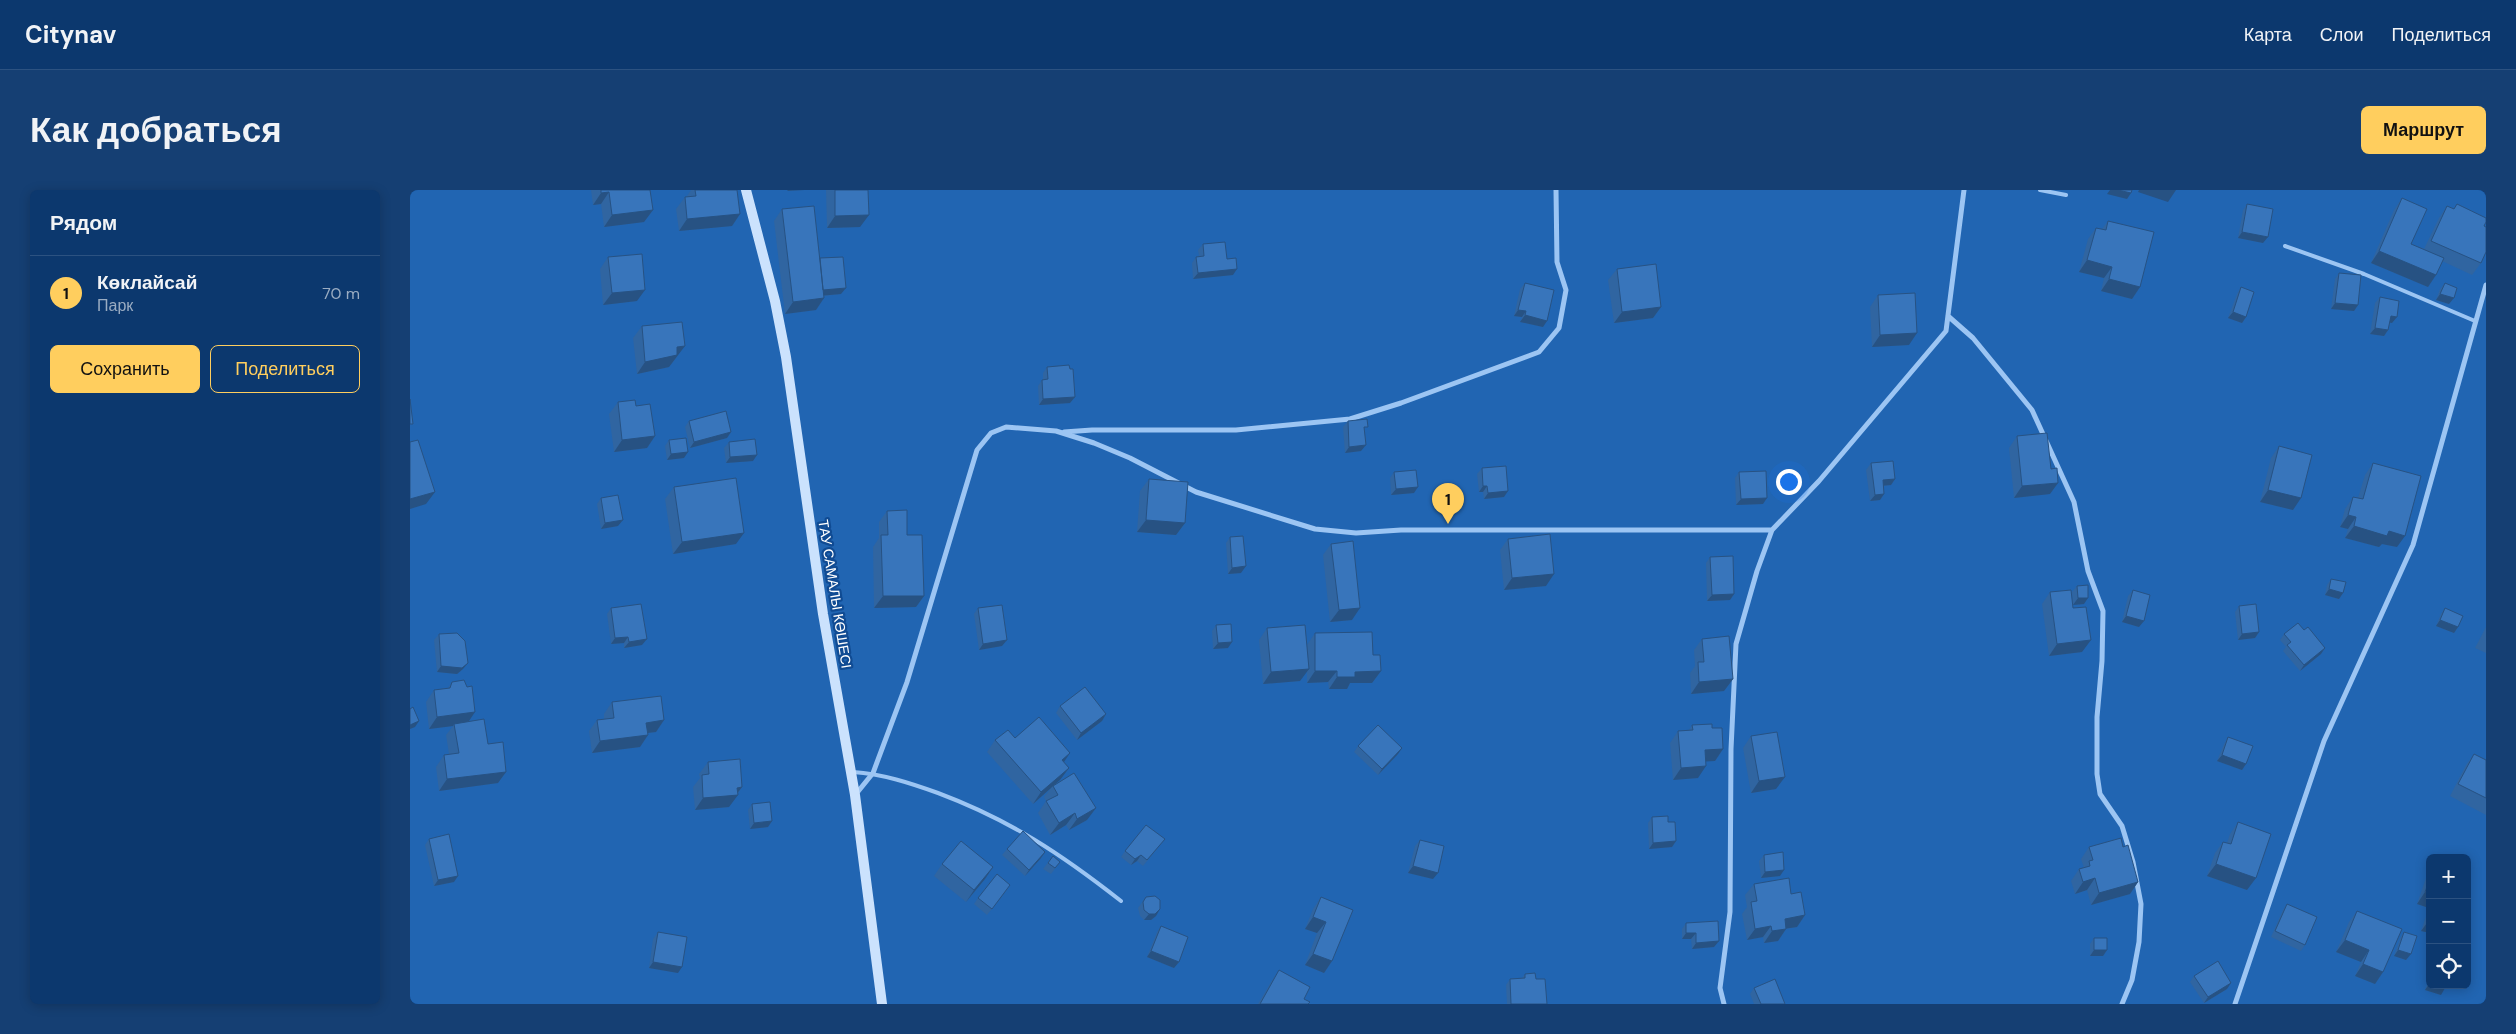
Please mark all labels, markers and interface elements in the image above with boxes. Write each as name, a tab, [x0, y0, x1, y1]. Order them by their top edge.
text: Citynav	[25, 19, 116, 50]
text: Карта	[2244, 23, 2292, 47]
text: Слои	[2320, 23, 2364, 47]
text: Поделиться	[2392, 23, 2491, 47]
button: Маршрут	[2361, 106, 2486, 154]
text: Как добраться	[30, 107, 282, 153]
text: Рядом	[50, 209, 117, 237]
text: Көклайсай	[97, 270, 197, 295]
text: 1	[63, 283, 69, 304]
text: 70 m	[322, 283, 360, 304]
text: Парк	[97, 295, 133, 316]
button: Сохранить	[50, 345, 200, 393]
button: Поделиться	[210, 345, 360, 393]
your location	[1776, 469, 1802, 495]
pin: 1	[1432, 483, 1464, 524]
street label: ТАУ САМАЛЫ КӨШЕСІ	[814, 518, 856, 670]
map controls	[2426, 854, 2471, 989]
button: +	[2426, 854, 2471, 899]
button: −	[2426, 899, 2471, 944]
button: locate	[2426, 944, 2471, 989]

